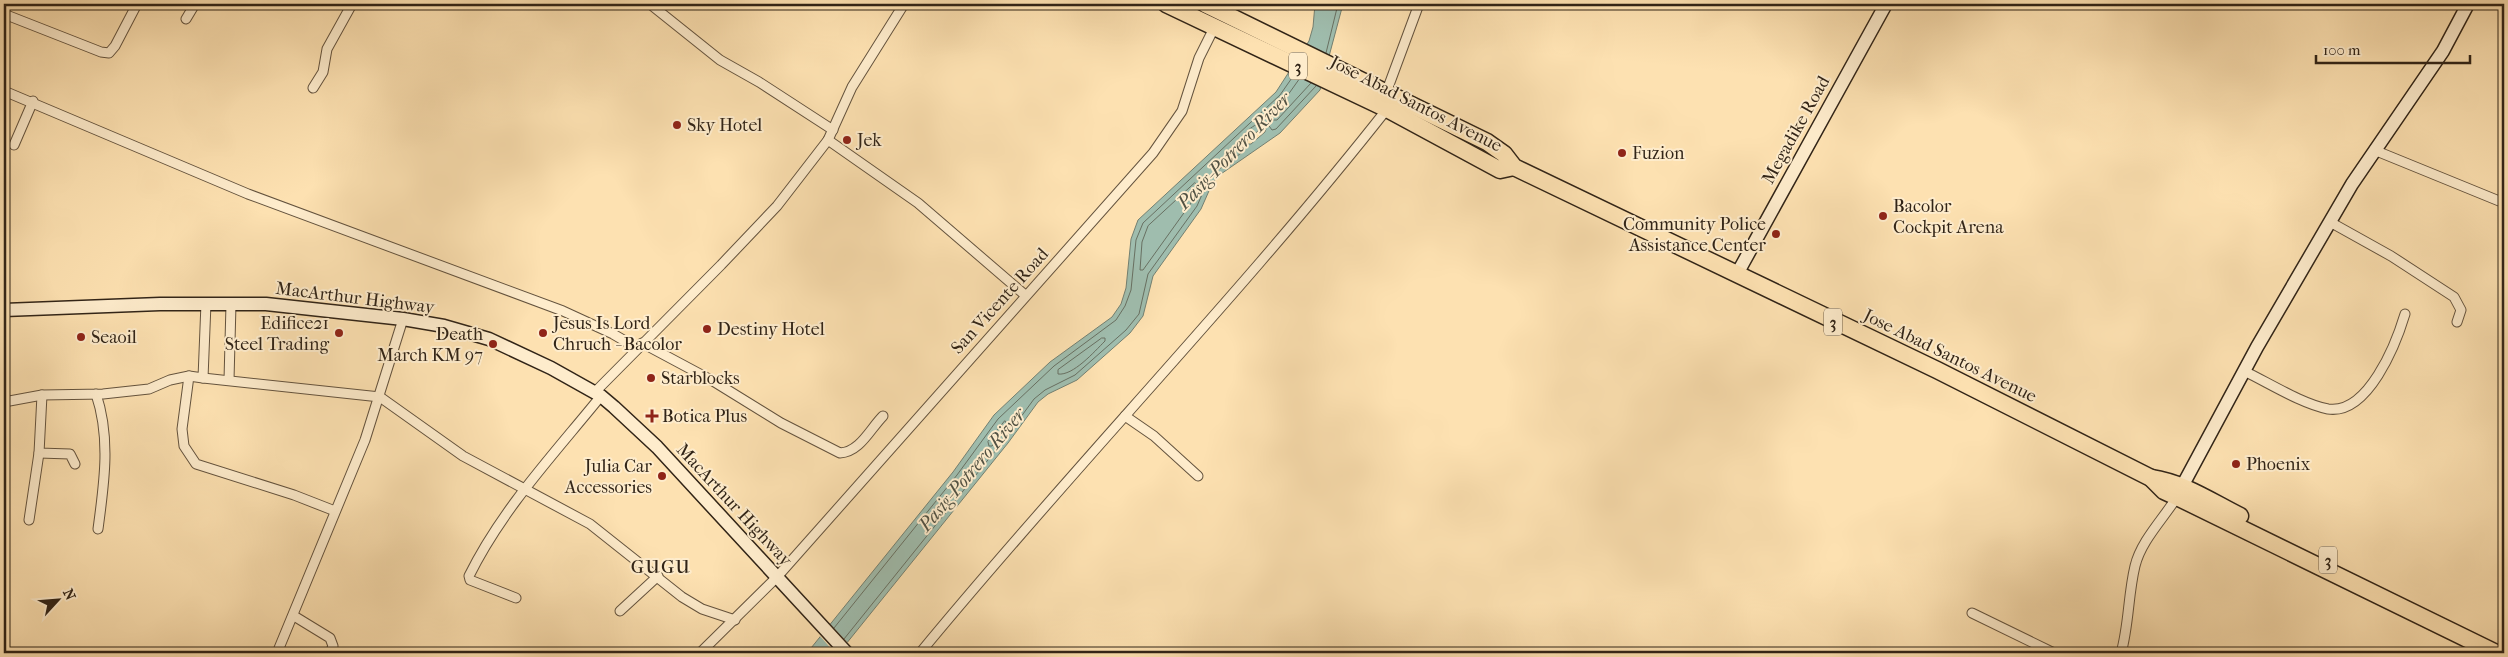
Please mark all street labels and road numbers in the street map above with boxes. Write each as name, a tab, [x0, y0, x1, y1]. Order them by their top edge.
street label: Jose Abad Santos Avenue	[1325, 51, 1506, 157]
road number: 3	[1289, 52, 1307, 80]
street label: Megadike Road	[1758, 72, 1834, 188]
street label: San Vicente Road	[947, 244, 1053, 358]
street label: MacArthur Highway	[274, 278, 437, 318]
street label: Jose Abad Santos Avenue	[1858, 304, 2040, 407]
road number: 3	[1824, 308, 1842, 336]
street label: MacArthur Highway	[672, 439, 797, 572]
road number: 3	[2319, 546, 2337, 574]

